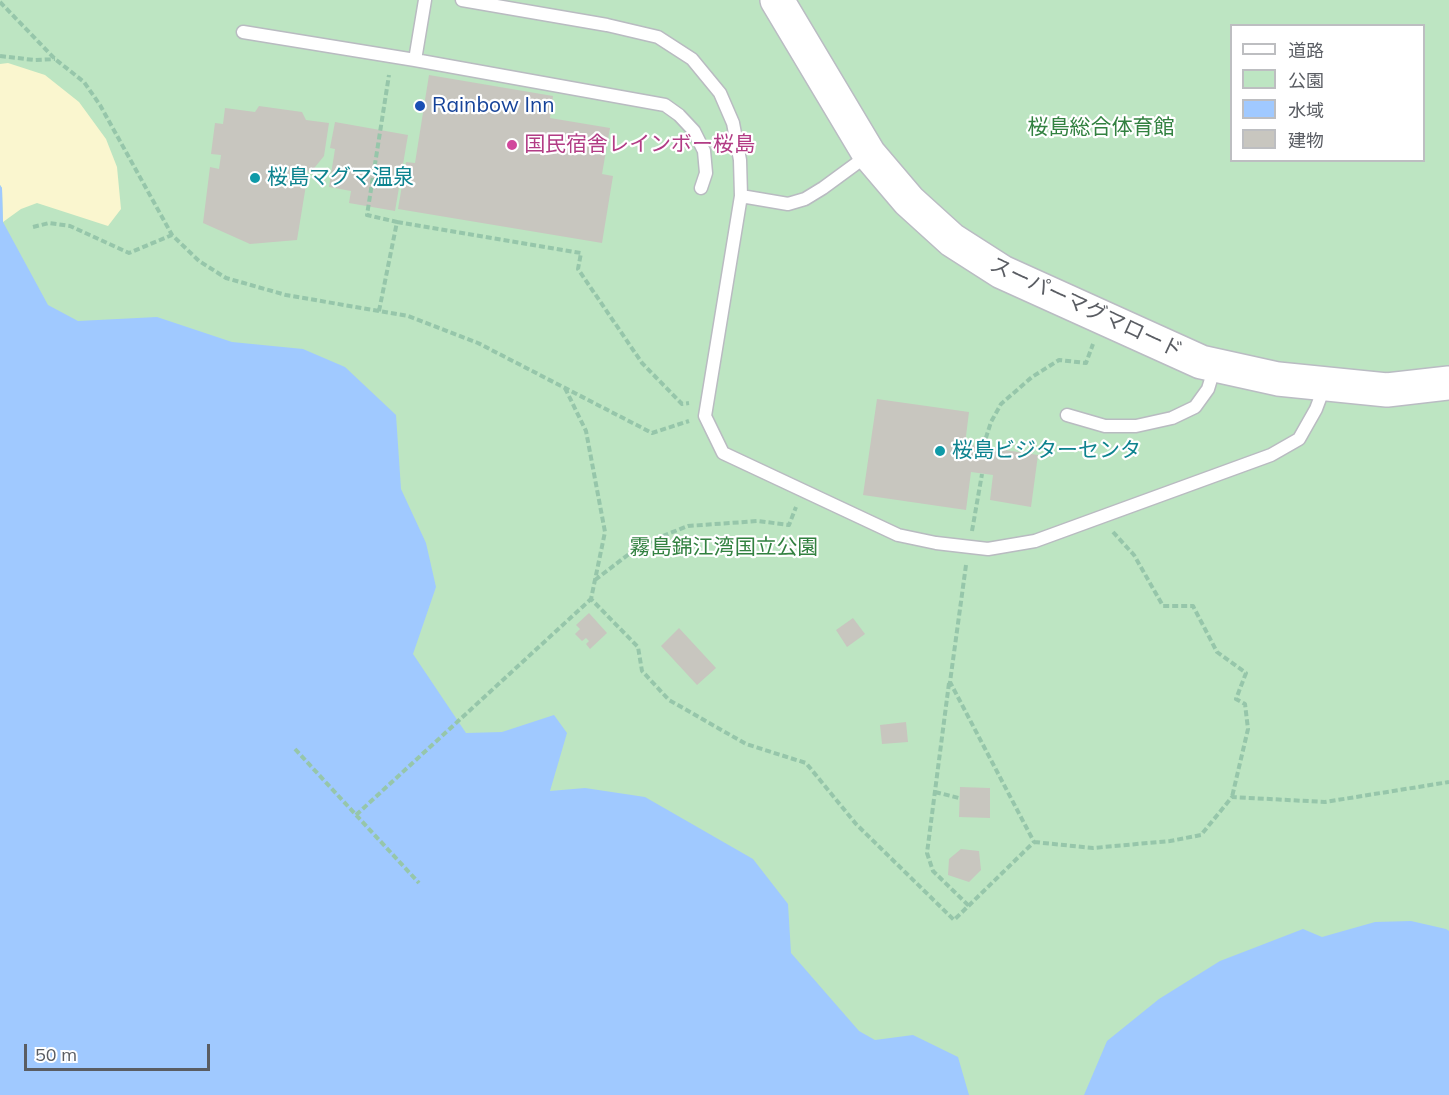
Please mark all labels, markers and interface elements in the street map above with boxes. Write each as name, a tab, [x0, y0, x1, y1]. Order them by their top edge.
legend	[1230, 24, 1425, 162]
text: 道路	[1288, 39, 1324, 62]
text: 公園	[1288, 69, 1324, 92]
place label: Rainbow Inn	[432, 93, 555, 119]
marker: Rainbow Inn	[413, 99, 427, 113]
text: 水域	[1288, 99, 1324, 122]
park label: 桜島総合体育館	[1028, 115, 1174, 141]
text: 建物	[1288, 129, 1324, 152]
place label: 国民宿舎レインボー桜島	[524, 132, 755, 158]
marker: 国民宿舎レインボー桜島	[505, 138, 519, 152]
place label: 桜島マグマ温泉	[267, 165, 414, 191]
marker: 桜島マグマ温泉	[248, 171, 262, 185]
street label: スーパーマグマロード	[986, 252, 1186, 364]
place label: 桜島ビジターセンタ	[952, 438, 1141, 464]
marker: 桜島ビジターセンタ	[933, 444, 947, 458]
park label: 霧島錦江湾国立公園	[630, 535, 818, 561]
scale bar	[27, 1032, 213, 1070]
text: 50 m	[35, 1043, 77, 1066]

